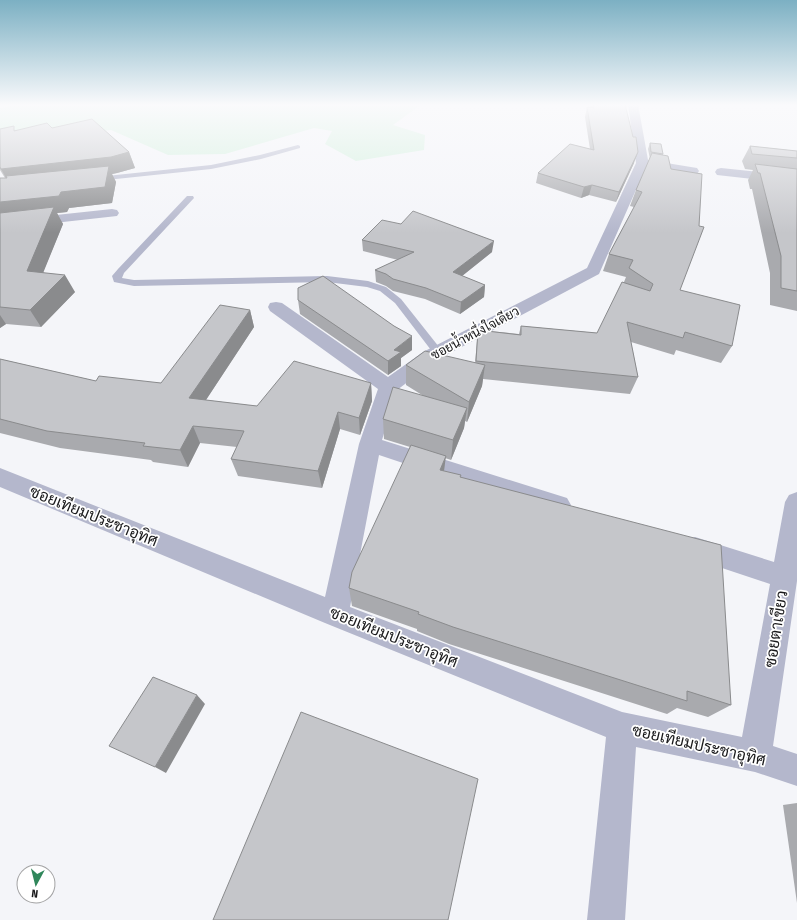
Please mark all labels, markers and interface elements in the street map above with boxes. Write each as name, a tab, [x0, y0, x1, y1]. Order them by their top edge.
street label: ซอยน้ำหนึ่งใจเดียว	[426, 299, 522, 363]
street label: ซอยเทียมประชาอุทิศ	[26, 480, 162, 552]
street label: ซอยตาเขียว	[759, 589, 791, 669]
street label: ซอยเทียมประชาอุทิศ	[326, 601, 462, 673]
street label: ซอยเทียมประชาอุทิศ	[630, 718, 768, 772]
north arrow	[16, 864, 56, 904]
text: N	[31, 887, 39, 900]

